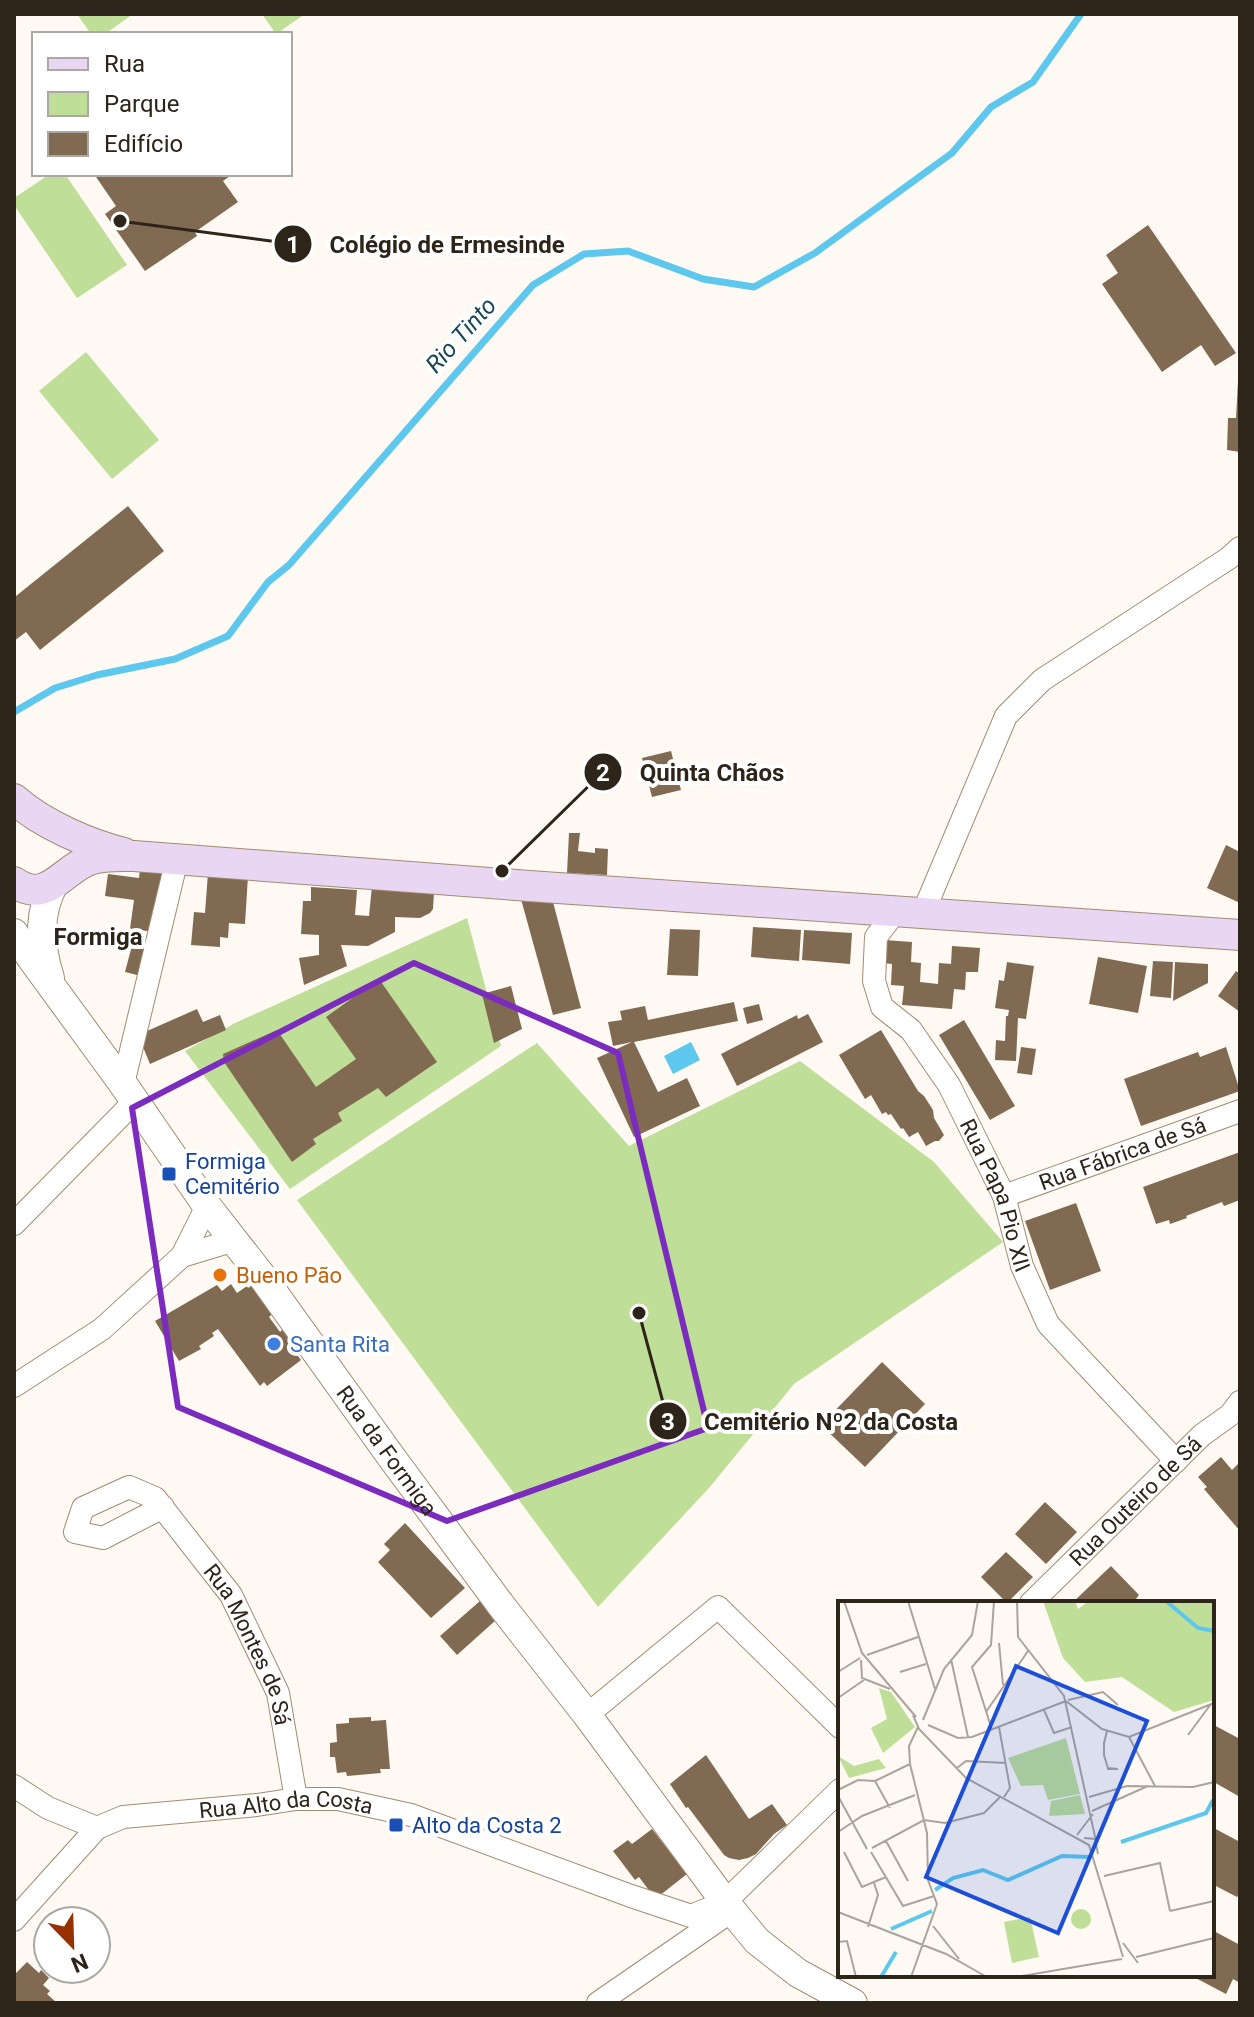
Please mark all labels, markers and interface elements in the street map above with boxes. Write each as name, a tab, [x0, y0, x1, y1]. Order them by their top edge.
legend	[32, 32, 292, 176]
text: Rua	[104, 50, 145, 78]
text: Parque	[104, 90, 180, 118]
text: Edifício	[104, 130, 183, 158]
callout: Colégio de Ermesinde	[273, 220, 581, 268]
text: 1	[286, 231, 300, 259]
text: Colégio de Ermesinde	[329, 231, 565, 259]
water label: Rio Tinto	[420, 292, 502, 378]
callout: Quinta Chãos	[583, 748, 800, 796]
text: 2	[596, 759, 610, 787]
text: Quinta Chãos	[640, 759, 784, 787]
district label: Formiga	[54, 923, 143, 951]
street label: Rua Fábrica de Sá	[1036, 1112, 1209, 1195]
street label: Rua Papa Pio XII	[955, 1115, 1035, 1275]
place label: Formiga Cemitério	[185, 1149, 280, 1199]
marker: Formiga Cemitério	[160, 1165, 178, 1183]
place label: Bueno Pão	[236, 1263, 342, 1288]
marker: Bueno Pão	[211, 1266, 229, 1284]
place label: Santa Rita	[290, 1332, 390, 1357]
marker: Santa Rita	[265, 1335, 283, 1353]
street label: Rua da Formiga	[332, 1381, 442, 1520]
callout: Cemitério Nº2 da Costa	[648, 1397, 974, 1445]
text: 3	[661, 1408, 675, 1436]
text: Cemitério Nº2 da Costa	[704, 1408, 958, 1436]
street label: Rua Outeiro de Sá	[1064, 1431, 1206, 1571]
street label: Rua Montes de Sá	[199, 1559, 296, 1727]
inset map	[838, 1601, 1214, 1977]
street label: Rua Alto da Costa	[198, 1786, 375, 1823]
place label: Alto da Costa 2	[412, 1813, 562, 1838]
marker: Alto da Costa 2	[387, 1816, 405, 1834]
north arrow	[32, 1905, 112, 1985]
text: N	[68, 1948, 92, 1977]

